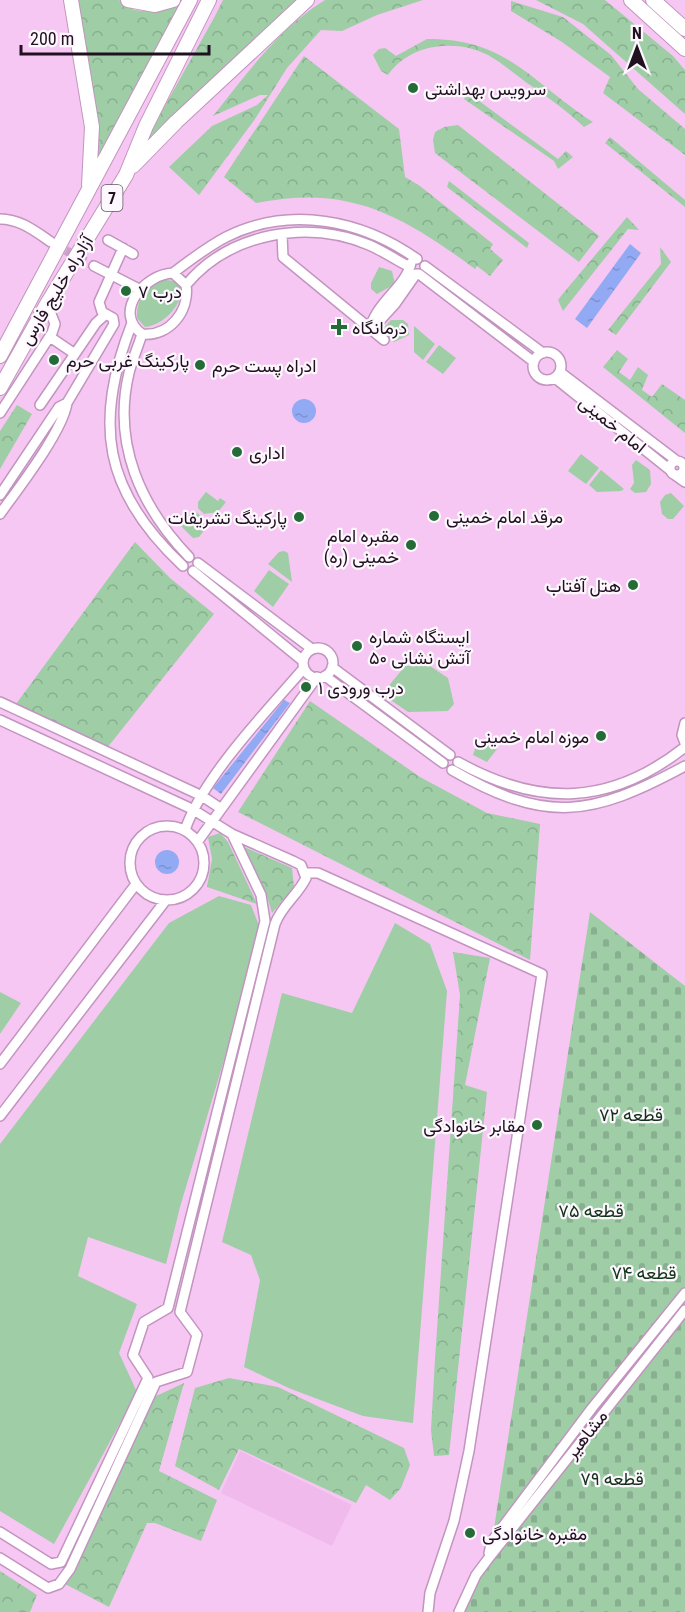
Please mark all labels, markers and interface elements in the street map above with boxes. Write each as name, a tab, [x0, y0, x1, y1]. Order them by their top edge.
scale bar	[21, 18, 208, 56]
north arrow	[607, 18, 667, 78]
text: N	[632, 24, 642, 43]
text: 200 m	[30, 28, 74, 49]
place label: سرویس بهداشتی	[425, 78, 546, 100]
marker: سرویس بهداشتی	[406, 81, 420, 95]
road number: 7	[102, 185, 122, 211]
street label: آزادراه خلیج فارس	[15, 230, 100, 350]
place label: درب ۷	[138, 281, 182, 303]
marker: درب ۷	[119, 284, 133, 298]
place label: درمانگاه	[352, 317, 407, 339]
marker: درمانگاه	[330, 318, 348, 336]
place label: پارکینگ غربی حرم	[66, 350, 189, 373]
marker: پارکینگ غربی حرم	[47, 353, 61, 367]
place label: ادراه پست حرم	[212, 355, 316, 378]
marker: ادراه پست حرم	[193, 358, 207, 372]
street label: امام خمینی	[574, 391, 651, 459]
place label: اداری	[249, 442, 285, 464]
marker: اداری	[230, 445, 244, 459]
place label: مرقد امام خمینی	[446, 506, 563, 529]
place label: پارکینگ تشریفات	[168, 507, 287, 530]
marker: مرقد امام خمینی	[427, 509, 441, 523]
marker: پارکینگ تشریفات	[292, 510, 306, 524]
place label: مقبره امام خمینی (ره)	[324, 525, 399, 568]
marker: مقبره امام خمینی (ره)	[404, 538, 418, 552]
place label: هتل آفتاب	[546, 575, 621, 597]
marker: هتل آفتاب	[626, 578, 640, 592]
place label: ایستگاه شماره ۵۰ آتش نشانی	[369, 626, 472, 669]
marker: ایستگاه شماره ۵۰ آتش نشانی	[350, 639, 364, 653]
place label: درب ورودی ۱	[318, 677, 404, 699]
marker: درب ورودی ۱	[299, 680, 313, 694]
place label: موزه امام خمینی	[474, 726, 589, 749]
marker: موزه امام خمینی	[594, 729, 608, 743]
park label: قطعه ۷۲	[599, 1104, 663, 1125]
place label: مقابر خانوادگی	[423, 1115, 525, 1137]
marker: مقابر خانوادگی	[530, 1118, 544, 1132]
park label: قطعه ۷۵	[558, 1200, 624, 1221]
park label: قطعه ۷۴	[611, 1262, 677, 1283]
street label: مشاهیر	[560, 1405, 612, 1464]
park label: قطعه ۷۹	[580, 1468, 644, 1489]
place label: مقبره خانوادگی	[482, 1523, 587, 1545]
marker: مقبره خانوادگی	[463, 1526, 477, 1540]

